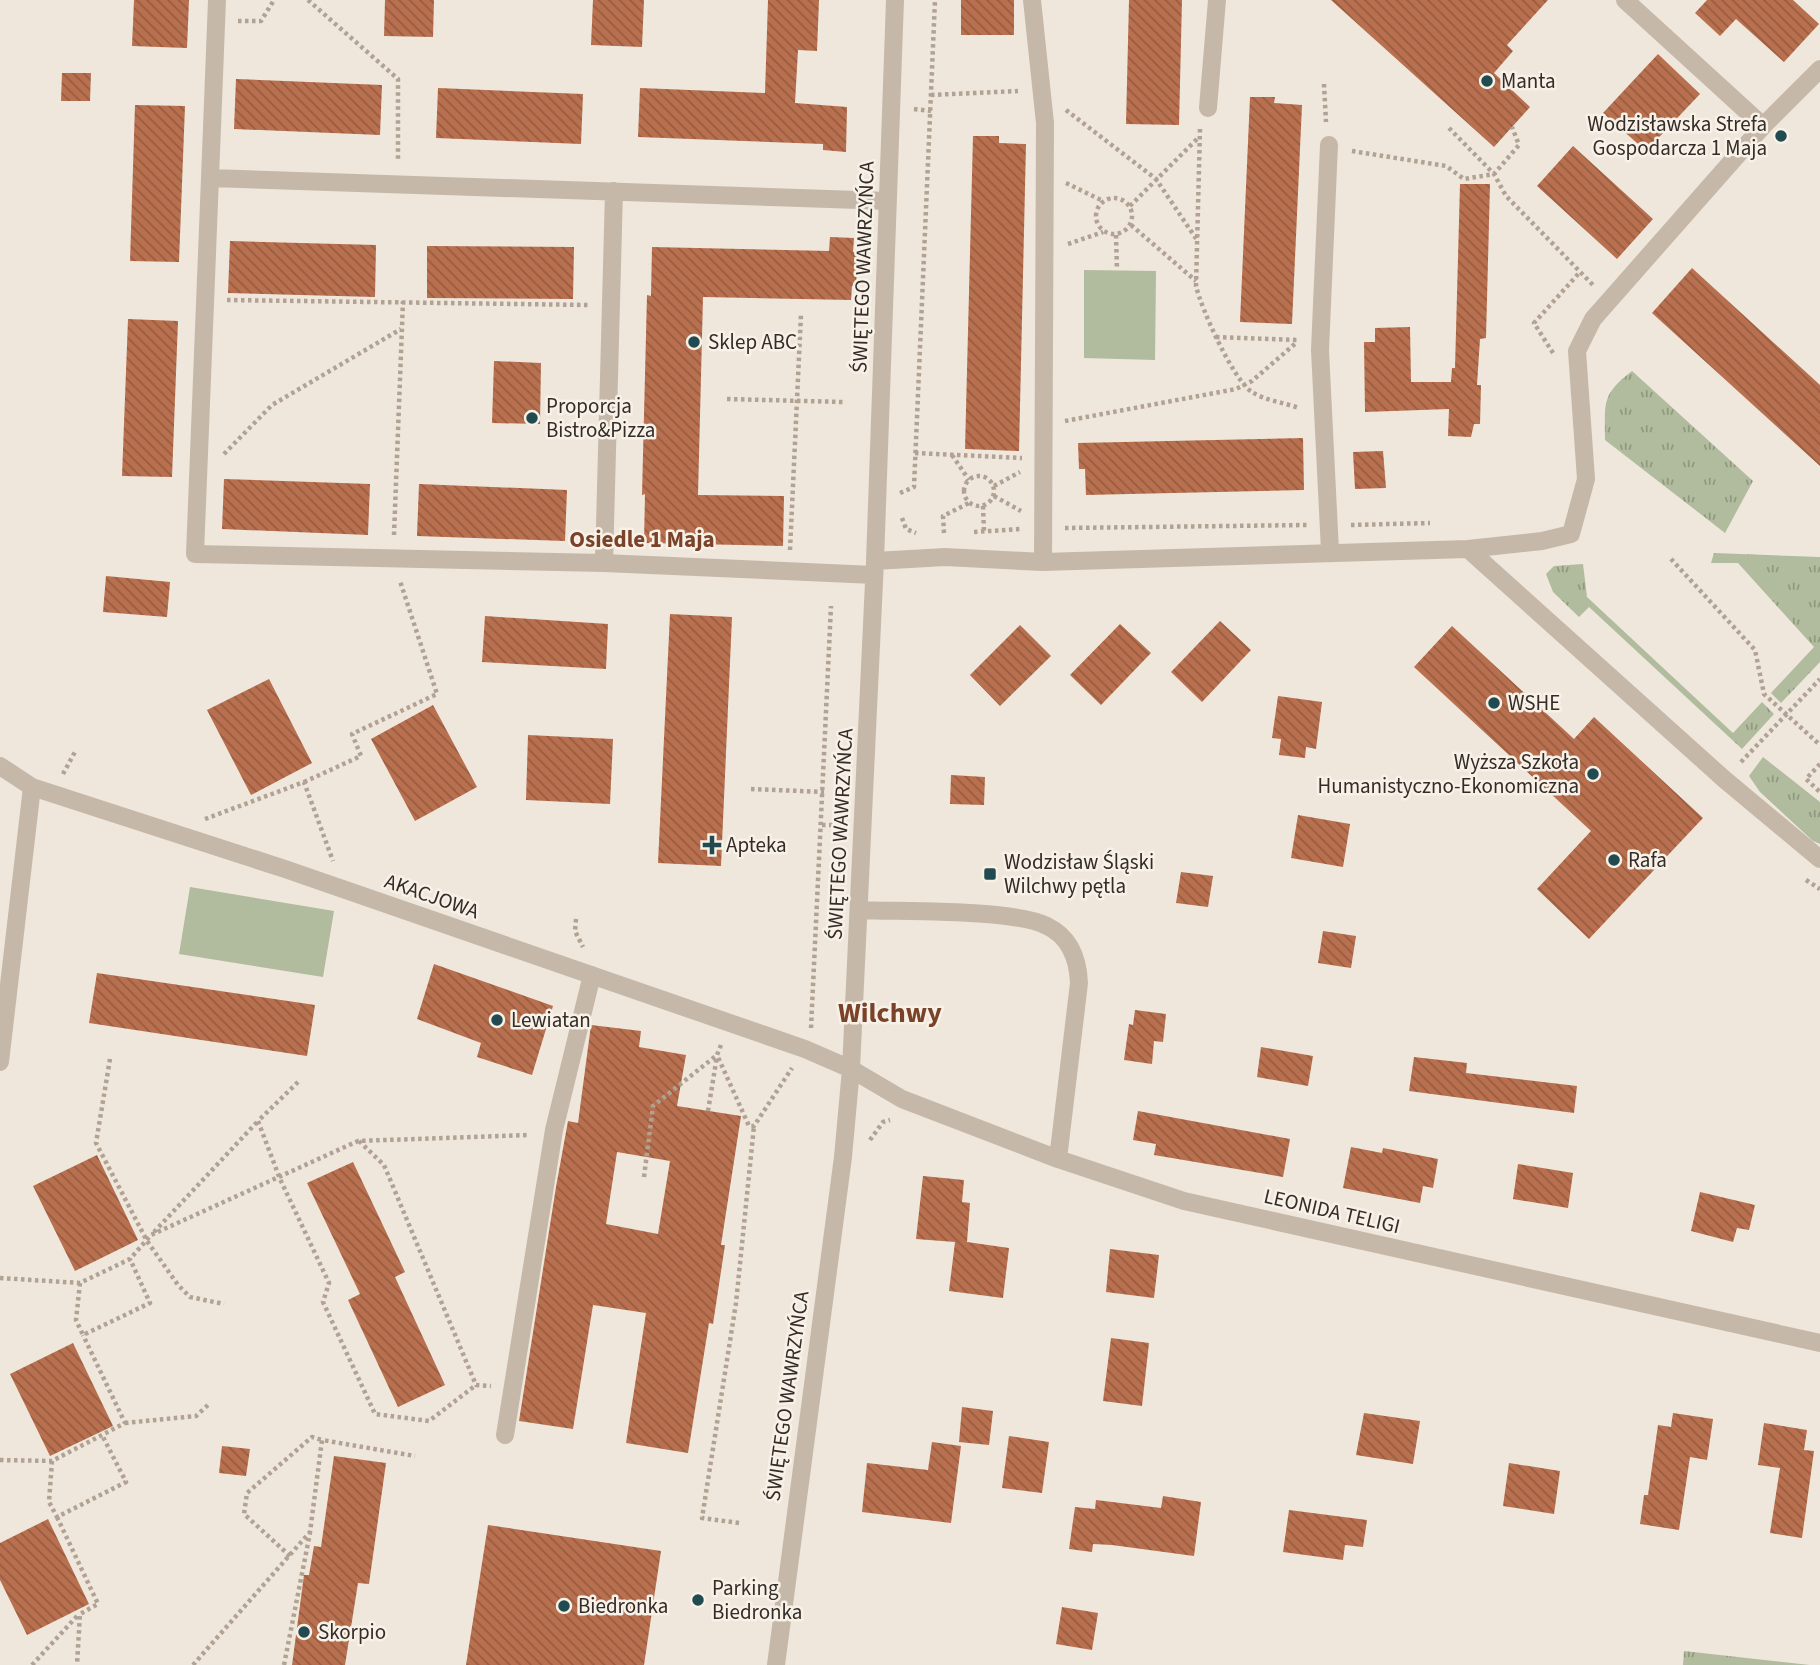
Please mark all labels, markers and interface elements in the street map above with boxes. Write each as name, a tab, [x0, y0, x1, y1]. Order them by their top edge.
place label: Manta	[1501, 66, 1556, 96]
marker: Manta	[1479, 73, 1495, 89]
place label: Wodzisławska Strefa Gospodarcza 1 Maja	[1587, 109, 1767, 163]
marker: Wodzisławska Strefa Gospodarcza 1 Maja	[1773, 128, 1789, 144]
street label: ŚWIĘTEGO WAWRZYŃCA	[844, 160, 882, 373]
place label: Sklep ABC	[708, 327, 797, 357]
marker: Sklep ABC	[686, 334, 702, 350]
place label: Proporcja Bistro&Pizza	[546, 391, 655, 445]
marker: Proporcja Bistro&Pizza	[524, 410, 540, 426]
district label: Osiedle 1 Maja	[569, 523, 715, 556]
place label: WSHE	[1508, 688, 1560, 718]
marker: WSHE	[1486, 695, 1502, 711]
street label: ŚWIĘTEGO WAWRZYŃCA	[819, 727, 861, 941]
place label: Wyższa Szkoła Humanistyczno-Ekonomiczna	[1318, 747, 1579, 801]
marker: Wyższa Szkoła Humanistyczno-Ekonomiczna	[1585, 766, 1601, 782]
place label: Apteka	[726, 830, 787, 860]
marker: Apteka	[704, 837, 720, 853]
place label: Rafa	[1628, 845, 1667, 875]
place label: Wodzisław Śląski Wilchwy pętla	[1004, 847, 1154, 901]
marker: Rafa	[1606, 852, 1622, 868]
street label: AKACJOWA	[381, 866, 484, 926]
marker: Wodzisław Śląski Wilchwy pętla	[982, 866, 998, 882]
district label: Wilchwy	[838, 993, 942, 1033]
place label: Lewiatan	[511, 1005, 591, 1035]
marker: Lewiatan	[489, 1012, 505, 1028]
street label: LEONIDA TELIGI	[1261, 1181, 1403, 1241]
street label: ŚWIĘTEGO WAWRZYŃCA	[757, 1288, 817, 1503]
place label: Parking Biedronka	[712, 1573, 802, 1627]
place label: Biedronka	[578, 1591, 668, 1621]
marker: Parking Biedronka	[690, 1592, 706, 1608]
marker: Biedronka	[556, 1598, 572, 1614]
place label: Skorpio	[318, 1617, 386, 1647]
marker: Skorpio	[296, 1624, 312, 1640]

